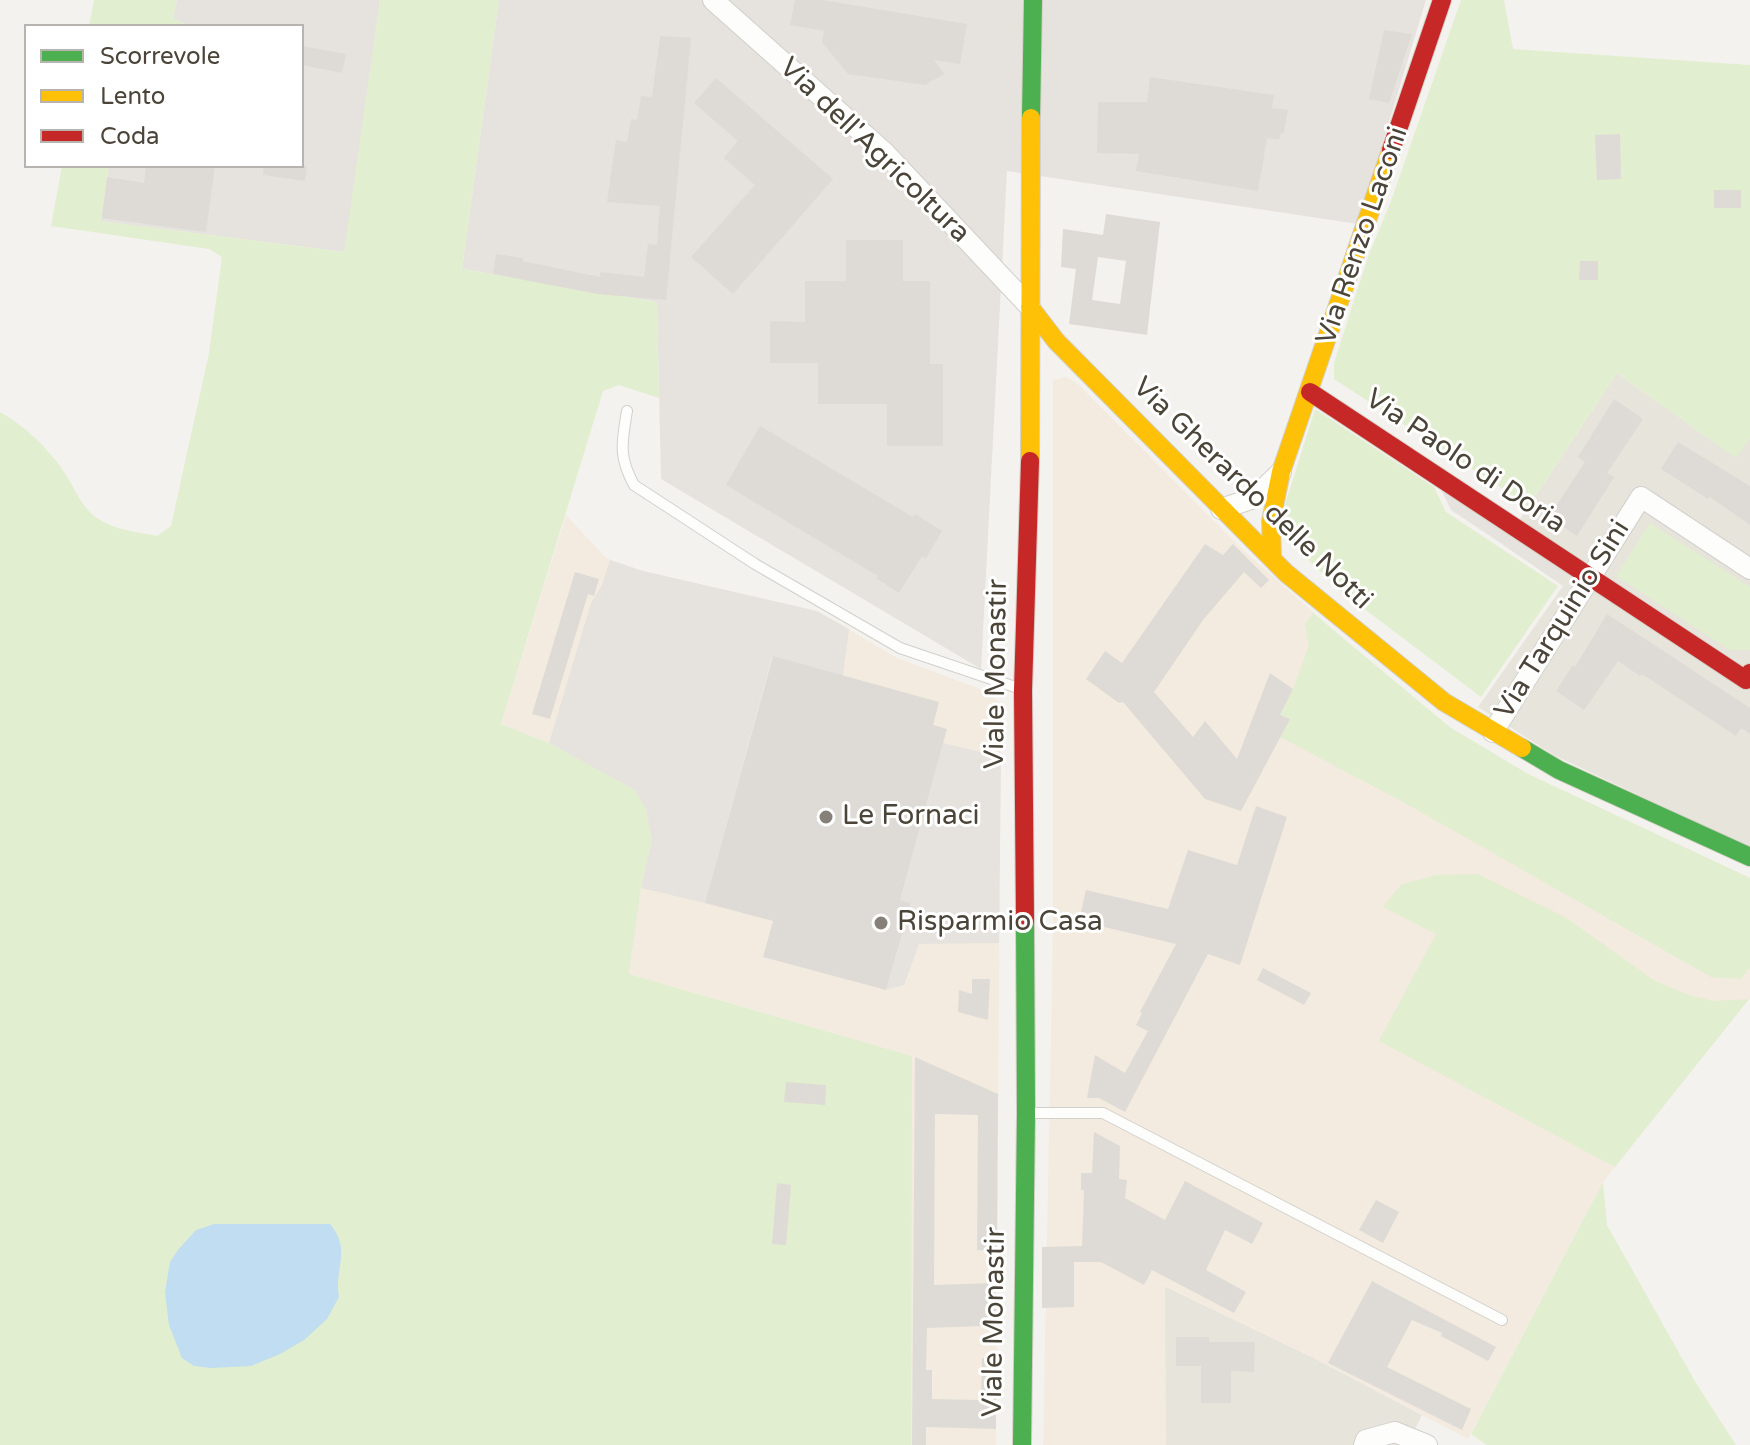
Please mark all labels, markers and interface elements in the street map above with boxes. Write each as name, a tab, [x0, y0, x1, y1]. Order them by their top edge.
legend	[24, 24, 304, 168]
text: Scorrevole	[100, 42, 220, 71]
street label: Via dell'Agricoltura	[772, 51, 976, 251]
text: Lento	[100, 82, 165, 111]
text: Coda	[100, 122, 160, 151]
street label: Via Renzo Laconi	[1310, 123, 1416, 349]
street label: Via Gherardo delle Notti	[1125, 371, 1379, 617]
street label: Via Paolo di Doria	[1359, 383, 1571, 541]
street label: Via Tarquinio Sini	[1488, 514, 1638, 726]
street label: Viale Monastir	[979, 579, 1015, 769]
place label: Le Fornaci	[842, 800, 980, 834]
marker: Le Fornaci	[817, 808, 835, 826]
place label: Risparmio Casa	[897, 906, 1103, 940]
marker: Risparmio Casa	[872, 914, 890, 932]
street label: Viale Monastir	[977, 1227, 1013, 1417]

